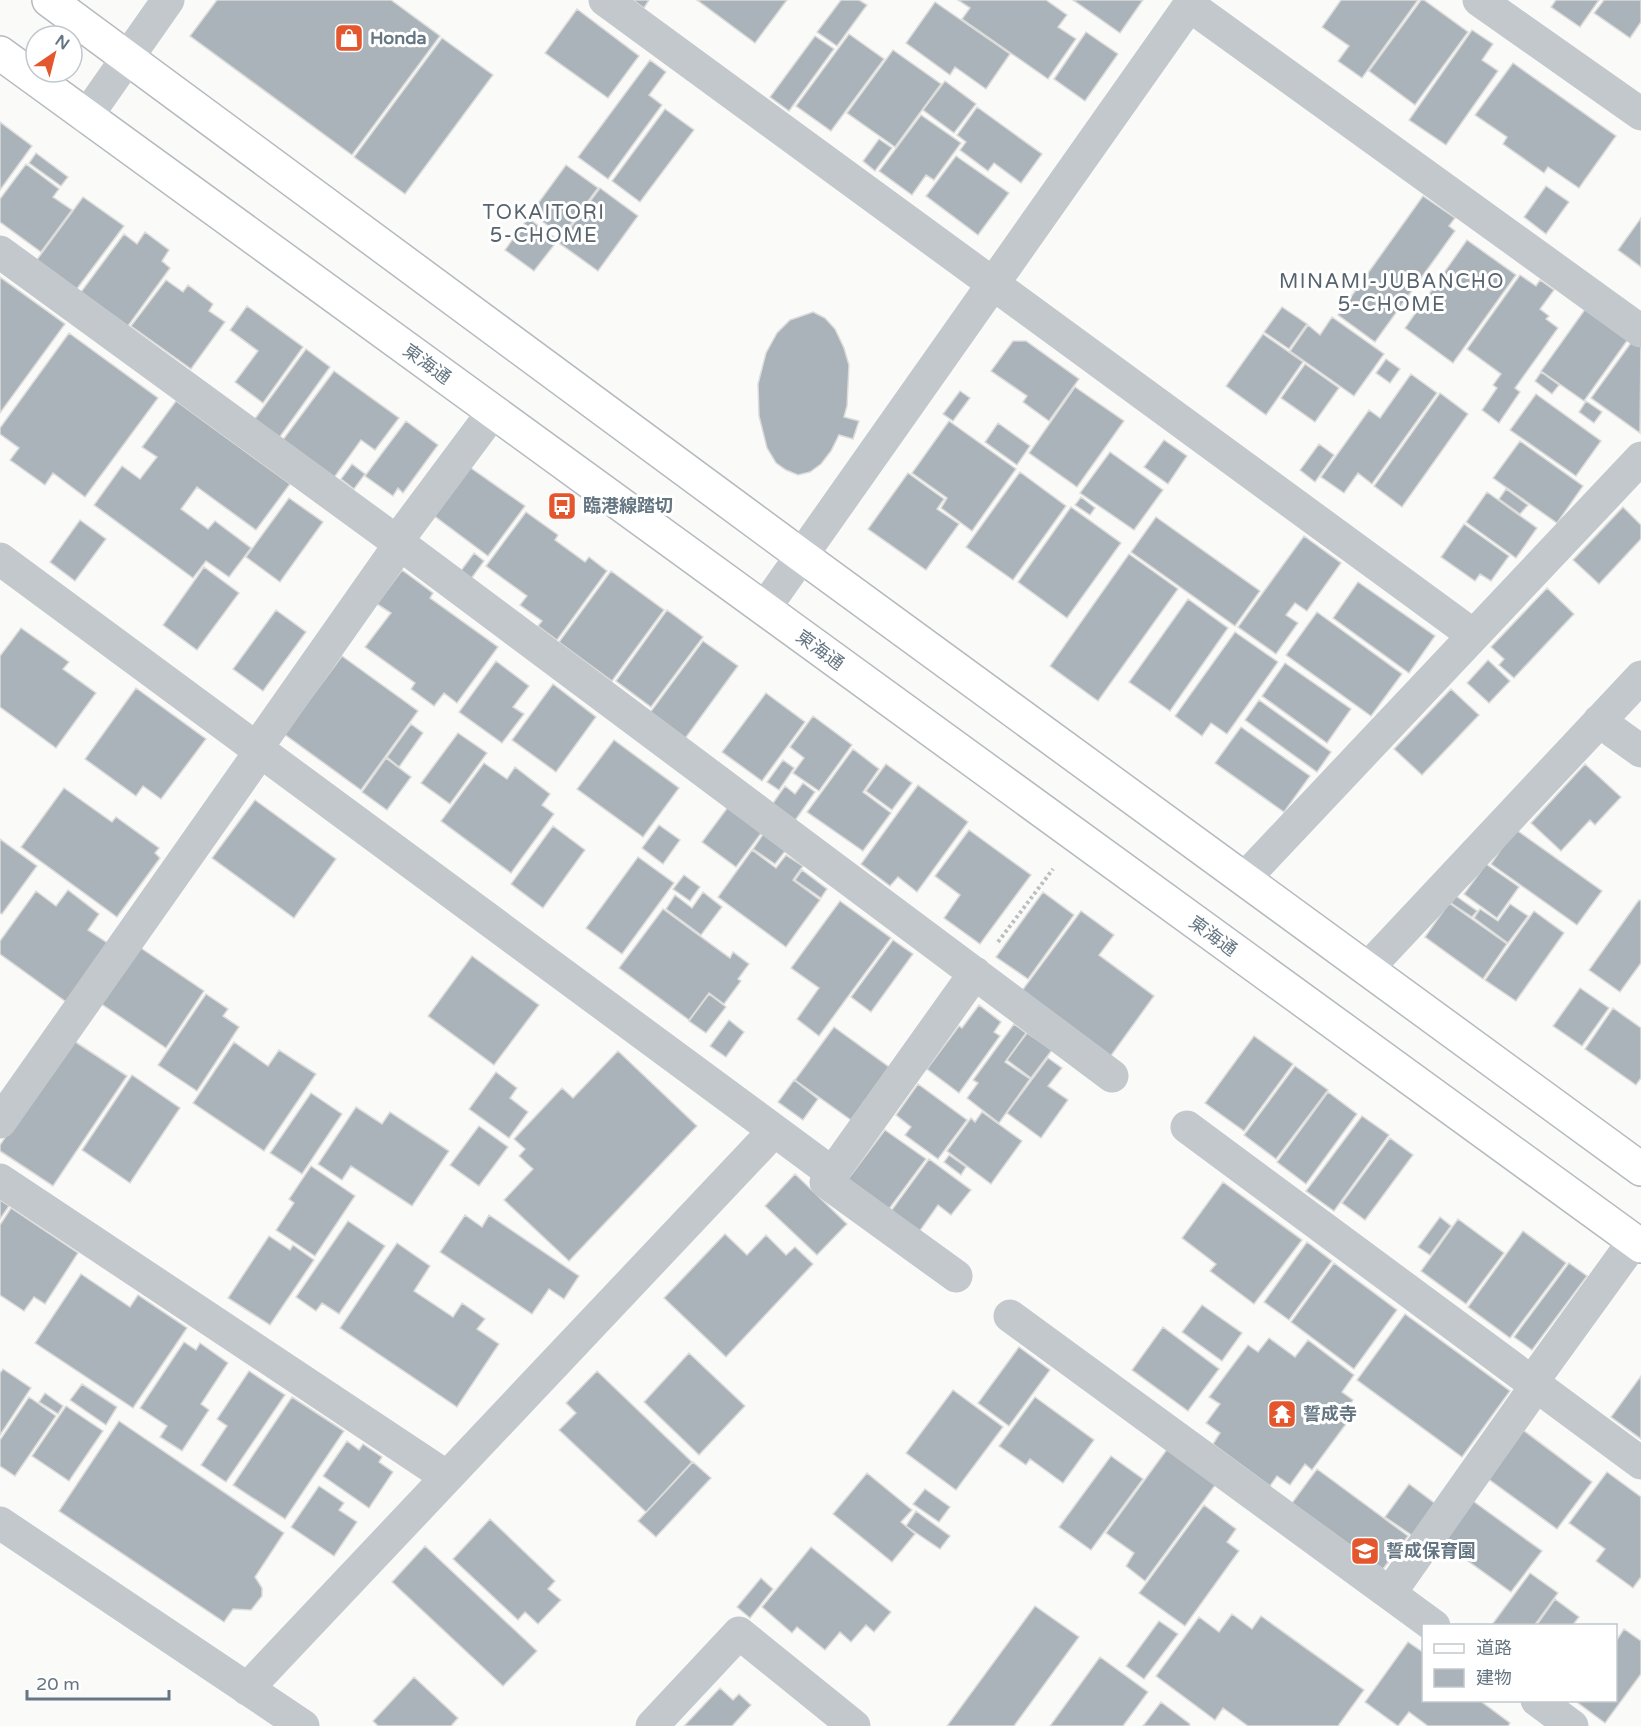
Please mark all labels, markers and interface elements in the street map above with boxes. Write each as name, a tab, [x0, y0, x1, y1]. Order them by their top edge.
shop icon: Honda	[333, 22, 365, 54]
north arrow	[24, 24, 84, 84]
place label: Honda	[370, 27, 427, 49]
text: N	[51, 31, 73, 54]
district label: TOKAITORI 5-CHOME	[483, 201, 605, 248]
district label: MINAMI-JUBANCHO 5-CHOME	[1279, 270, 1505, 317]
street label: 東海通	[399, 339, 455, 389]
bus stop icon: 臨港線踏切	[546, 490, 578, 522]
place label: 臨港線踏切	[583, 495, 673, 517]
street label: 東海通	[792, 625, 848, 675]
street label: 東海通	[1185, 911, 1241, 961]
temple icon: 誓成寺	[1266, 1398, 1298, 1430]
place label: 誓成寺	[1303, 1403, 1357, 1425]
school or university icon: 誓成保育園	[1349, 1535, 1381, 1567]
place label: 誓成保育園	[1386, 1540, 1476, 1562]
legend	[1422, 1624, 1617, 1702]
text: 道路	[1476, 1637, 1512, 1659]
scale bar	[27, 1663, 170, 1701]
text: 建物	[1476, 1667, 1512, 1689]
text: 20 m	[36, 1673, 80, 1695]

